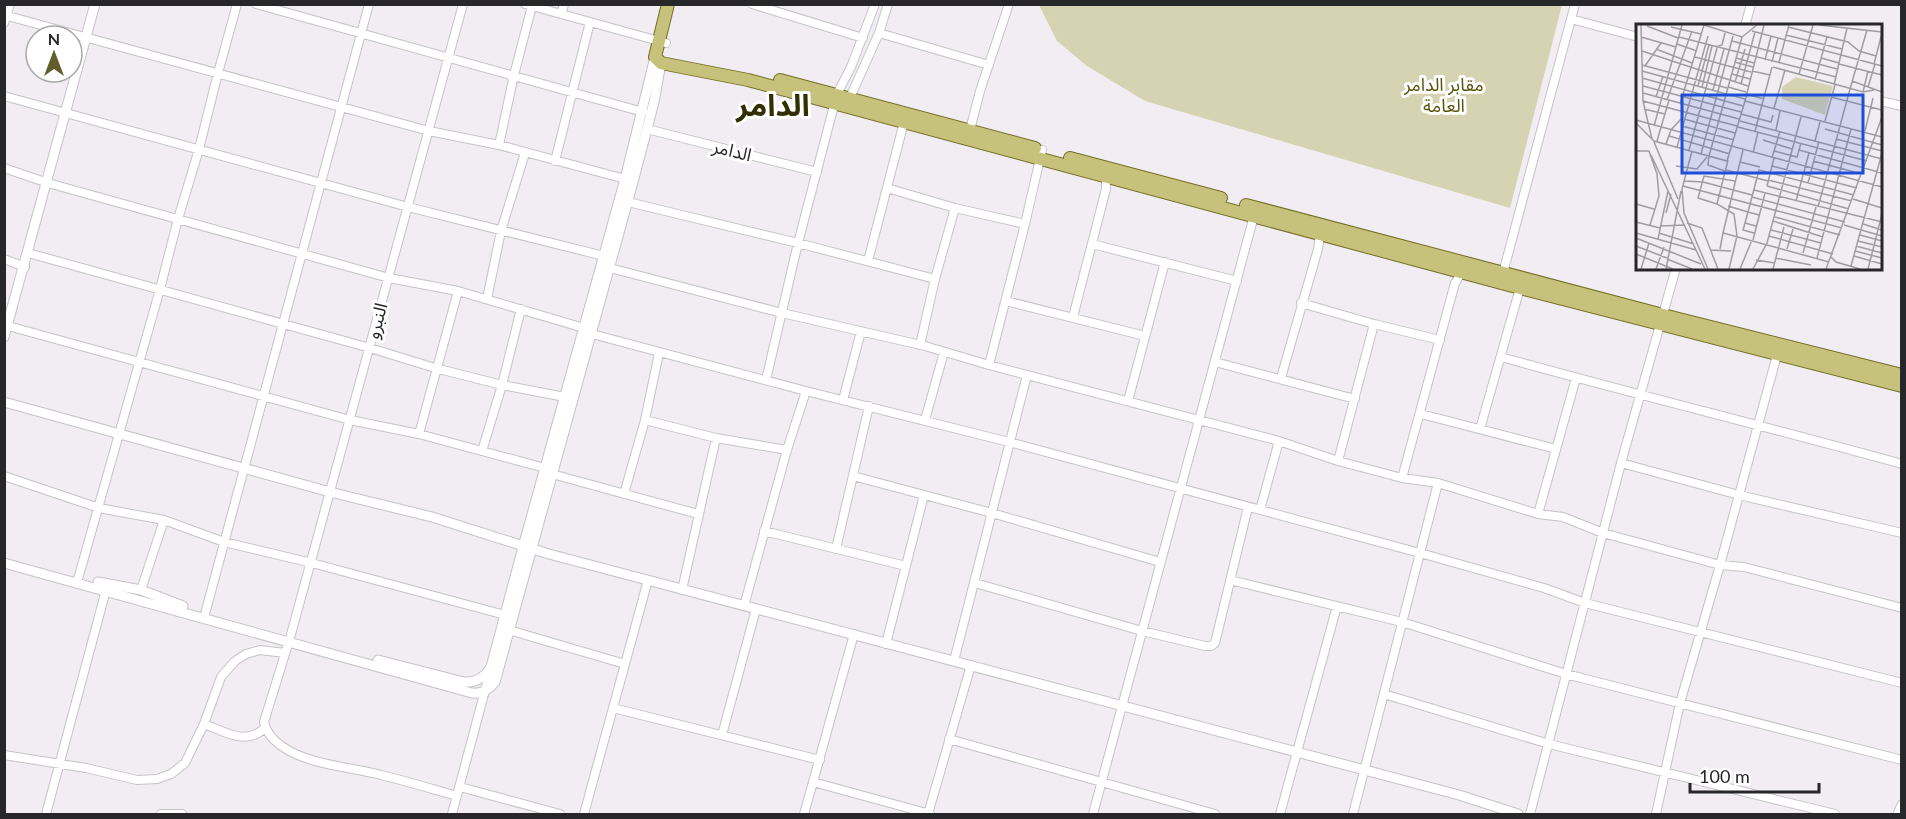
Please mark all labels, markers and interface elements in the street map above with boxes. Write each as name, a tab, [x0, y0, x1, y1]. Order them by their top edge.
north arrow	[24, 24, 84, 84]
inset map	[1636, 24, 1882, 270]
text: N	[48, 29, 60, 48]
park label: مقابر الدامر العامة	[1403, 73, 1484, 116]
district label: الدامر	[734, 86, 810, 123]
street label: الدامر	[709, 134, 754, 166]
street label: النبرو	[361, 300, 392, 341]
scale bar	[1690, 756, 1819, 794]
text: 100 m	[1699, 765, 1750, 787]

